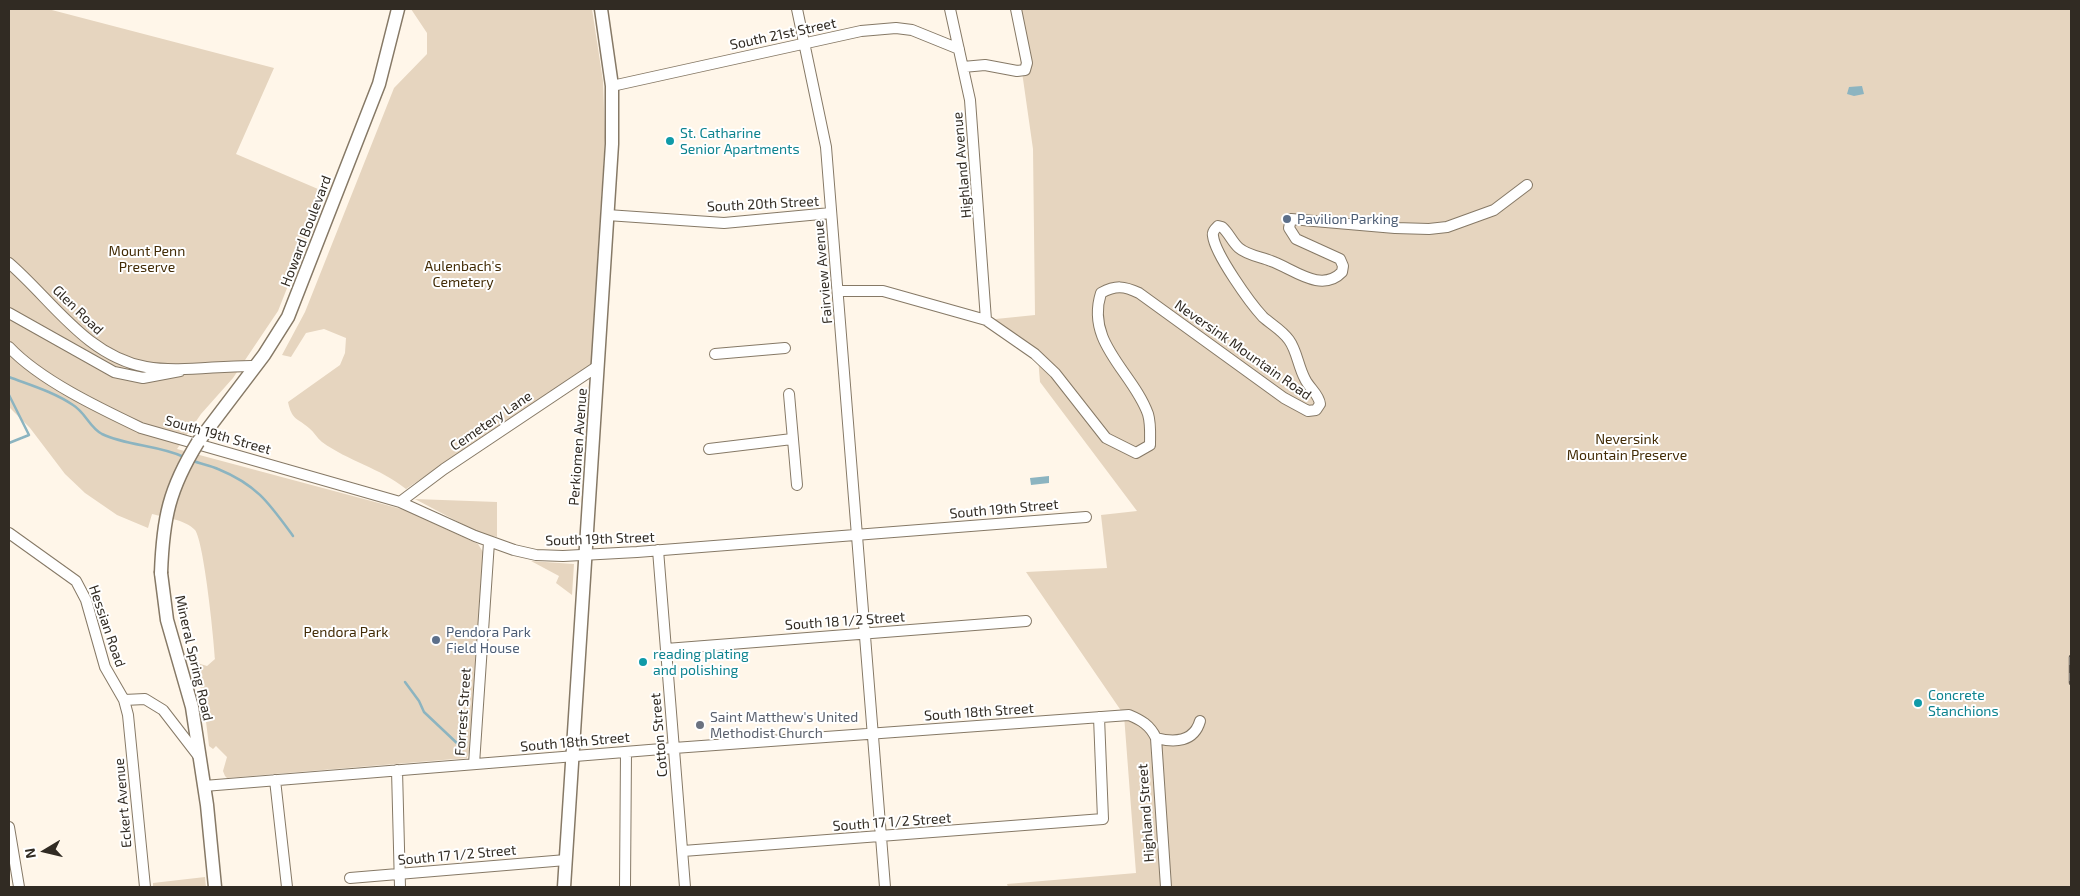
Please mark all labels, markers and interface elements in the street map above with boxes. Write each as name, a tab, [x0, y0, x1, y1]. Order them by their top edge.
street label: South 21st Street	[728, 15, 838, 53]
street label: Highland Avenue	[949, 111, 975, 219]
place label: St. Catharine Senior Apartments	[680, 125, 799, 158]
marker: St. Catharine Senior Apartments	[664, 135, 676, 147]
street label: Howard Boulevard	[277, 173, 335, 289]
street label: South 20th Street	[707, 193, 819, 215]
place label: Pavilion Parking	[1297, 211, 1399, 227]
marker: Pavilion Parking	[1281, 213, 1293, 225]
street label: Fairview Avenue	[810, 219, 836, 325]
park label: Mount Penn Preserve	[109, 243, 185, 276]
park label: Aulenbach's Cemetery	[424, 258, 502, 290]
street label: Glen Road	[49, 282, 107, 338]
street label: Neversink Mountain Road	[1171, 296, 1315, 404]
street label: Cemetery Lane	[447, 388, 535, 454]
street label: Perkiomen Avenue	[566, 388, 590, 506]
street label: South 19th Street	[163, 412, 273, 458]
park label: Neversink Mountain Preserve	[1567, 431, 1687, 464]
street label: South 19th Street	[949, 496, 1059, 522]
street label: South 19th Street	[545, 529, 655, 549]
street label: Hessian Road	[85, 583, 129, 669]
street label: Mineral Spring Road	[171, 594, 217, 722]
street label: South 18 1/2 Street	[784, 608, 906, 634]
park label: Pendora Park	[304, 624, 388, 640]
place label: Pendora Park Field House	[446, 624, 531, 656]
marker: Pendora Park Field House	[430, 634, 442, 646]
place label: reading plating and polishing	[653, 646, 749, 679]
marker: reading plating and polishing	[637, 656, 649, 668]
street label: Forrest Street	[452, 667, 474, 757]
place label: Concrete Stanchions	[1928, 687, 1999, 720]
street label: Cotton Street	[647, 692, 671, 778]
marker: Concrete Stanchions	[1912, 697, 1924, 709]
street label: South 18th Street	[924, 700, 1034, 724]
place label: Saint Matthew's United Methodist Church	[710, 709, 858, 742]
marker: Saint Matthew's United Methodist Church	[694, 719, 706, 731]
street label: South 18th Street	[520, 729, 630, 755]
street label: Eckert Avenue	[111, 757, 135, 849]
street label: Highland Street	[1134, 763, 1158, 863]
street label: South 17 1/2 Street	[832, 809, 952, 835]
north arrow	[20, 826, 70, 876]
street label: South 17 1/2 Street	[397, 841, 517, 869]
text: N	[21, 847, 39, 860]

